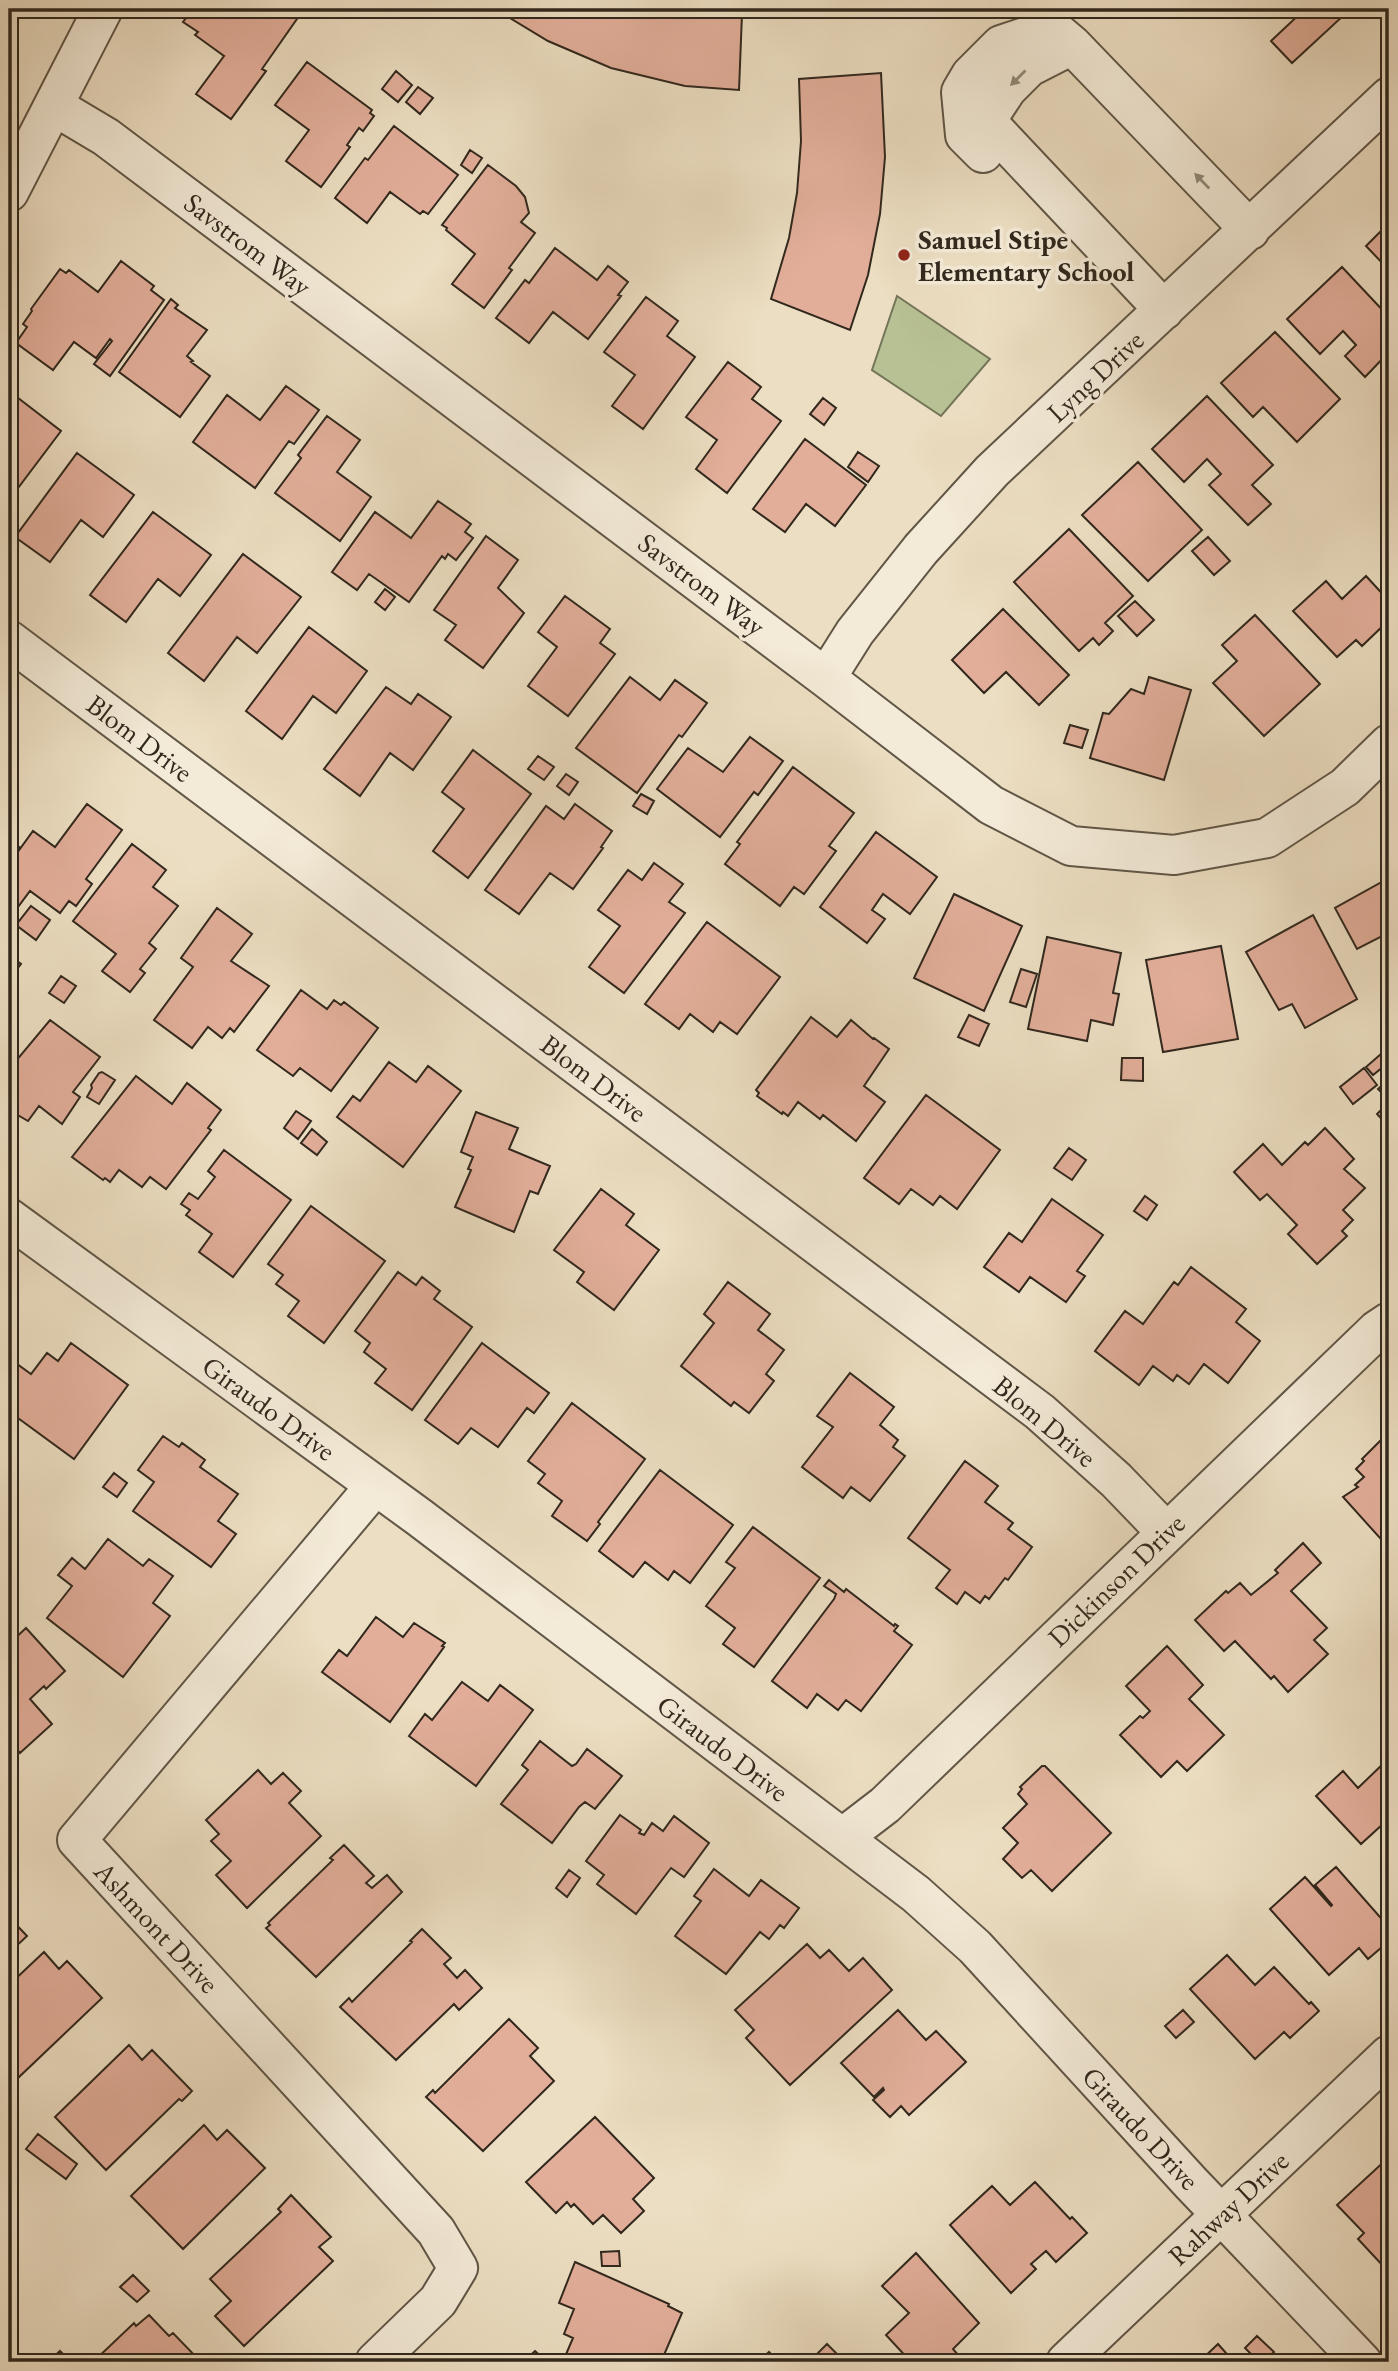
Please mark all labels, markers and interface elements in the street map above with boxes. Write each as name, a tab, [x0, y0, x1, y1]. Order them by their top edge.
one-way arrow	[1009, 70, 1026, 87]
one-way arrow	[1195, 173, 1211, 190]
street label: Savstrom Way	[177, 184, 319, 304]
place label: Samuel Stipe Elementary School	[918, 221, 1134, 289]
marker: Samuel Stipe Elementary School	[896, 247, 912, 263]
street label: Lyng Drive	[1039, 322, 1151, 430]
street label: Savstrom Way	[631, 524, 773, 644]
street label: Blom Drive	[80, 686, 200, 790]
street label: Blom Drive	[534, 1026, 654, 1130]
street label: Giraudo Drive	[195, 1348, 343, 1468]
street label: Blom Drive	[986, 1367, 1104, 1475]
street label: Dickinson Drive	[1040, 1505, 1192, 1655]
street label: Giraudo Drive	[650, 1687, 796, 1809]
street label: Ashmont Drive	[86, 1853, 227, 2001]
street label: Giraudo Drive	[1075, 2059, 1207, 2197]
street label: Rahway Drive	[1160, 2143, 1296, 2273]

